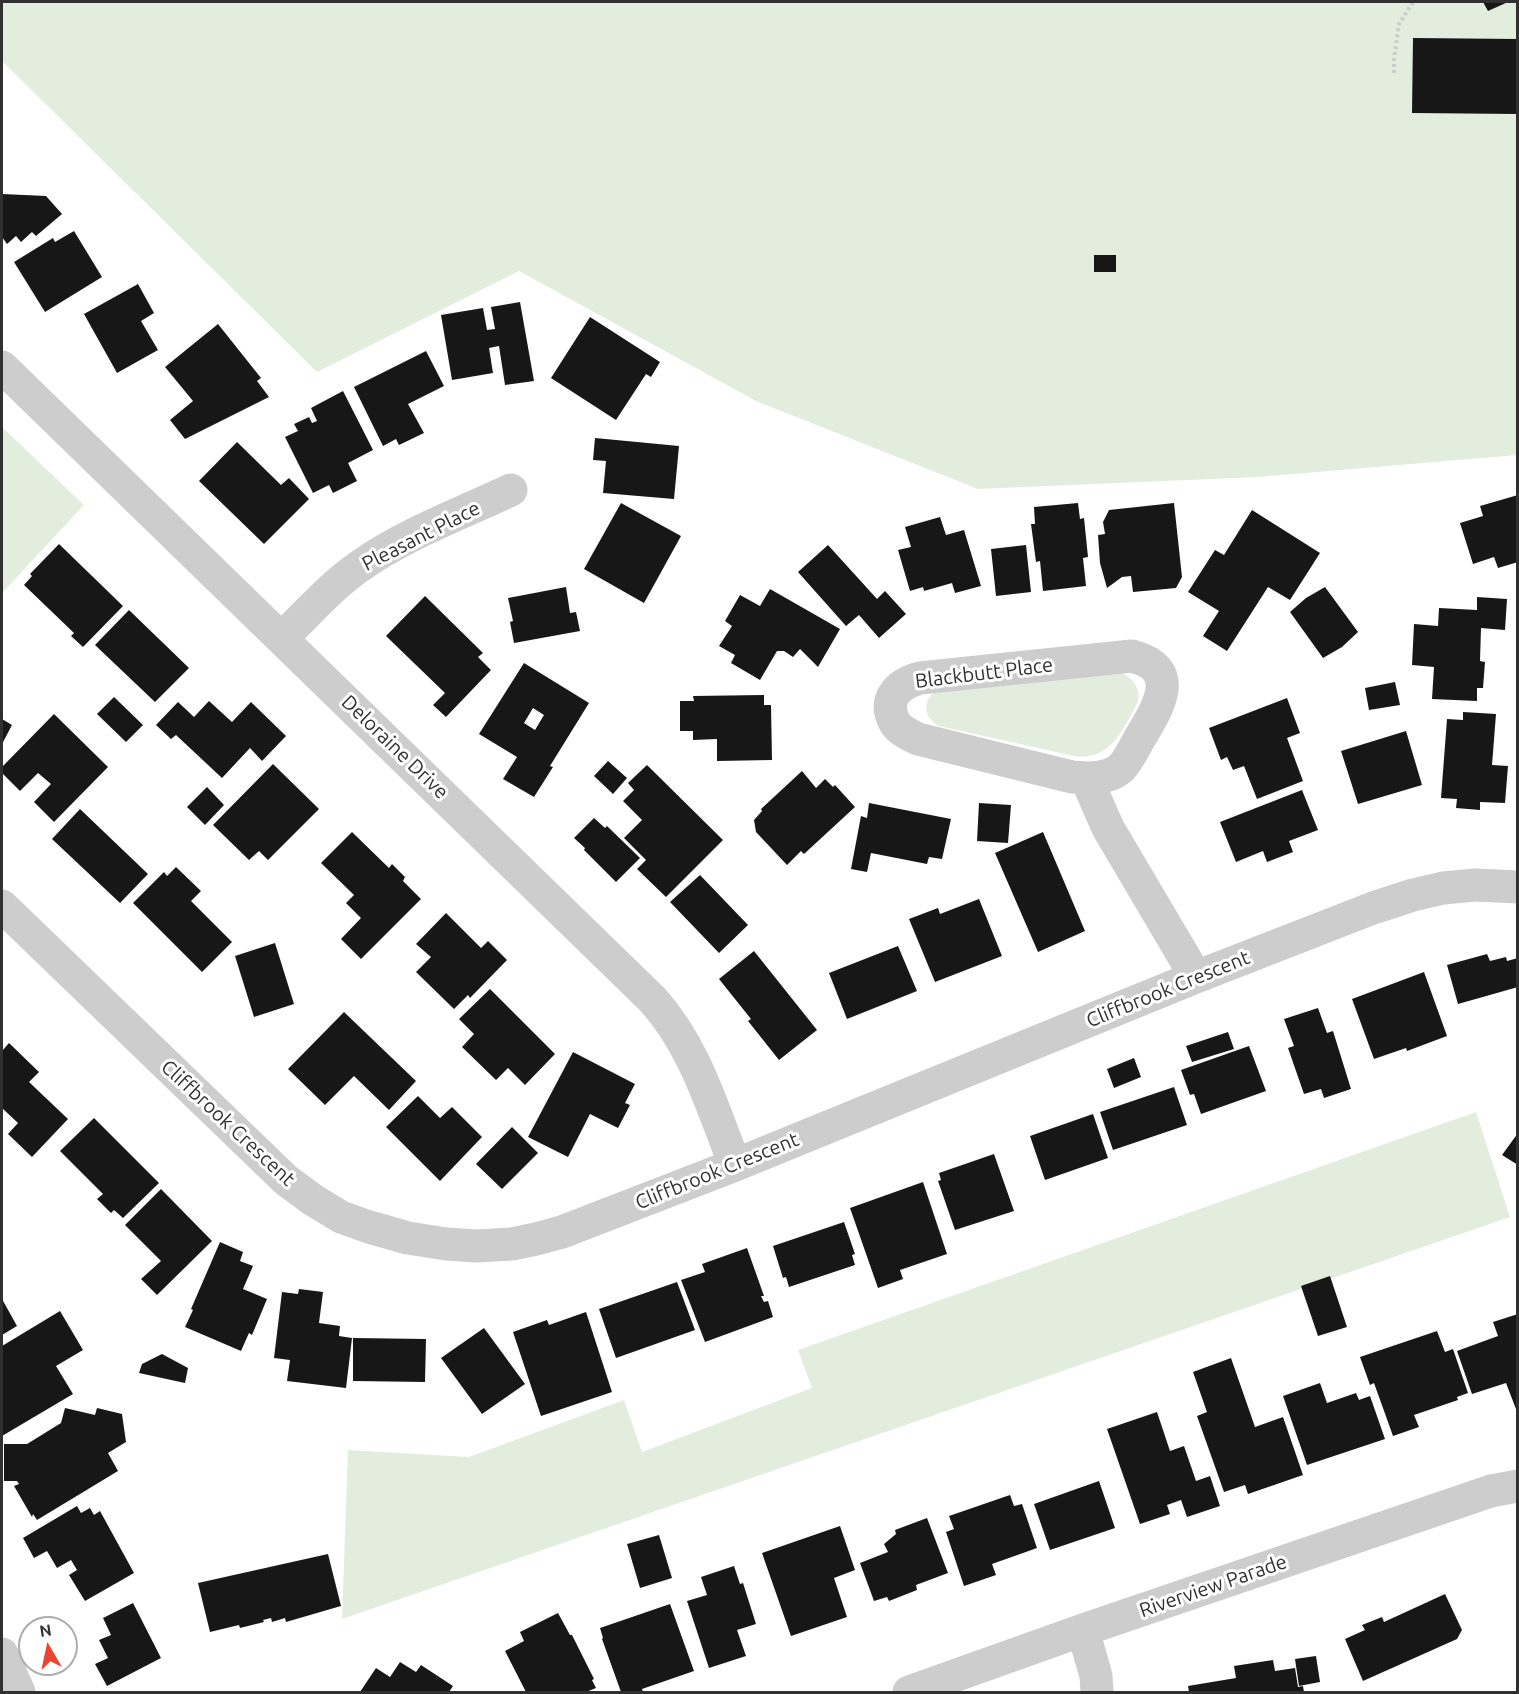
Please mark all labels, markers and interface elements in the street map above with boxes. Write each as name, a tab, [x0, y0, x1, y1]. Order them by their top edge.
street label: Pleasant Place	[358, 496, 484, 576]
street label: Blackbutt Place	[914, 653, 1054, 693]
street label: Deloraine Drive	[337, 690, 453, 804]
street label: Cliffbrook Crescent	[1083, 945, 1253, 1033]
street label: Cliffbrook Crescent	[156, 1055, 300, 1191]
street label: Cliffbrook Crescent	[632, 1127, 802, 1215]
street label: Riverview Parade	[1136, 1550, 1290, 1622]
north arrow	[18, 1616, 78, 1676]
text: N	[38, 1620, 53, 1640]

